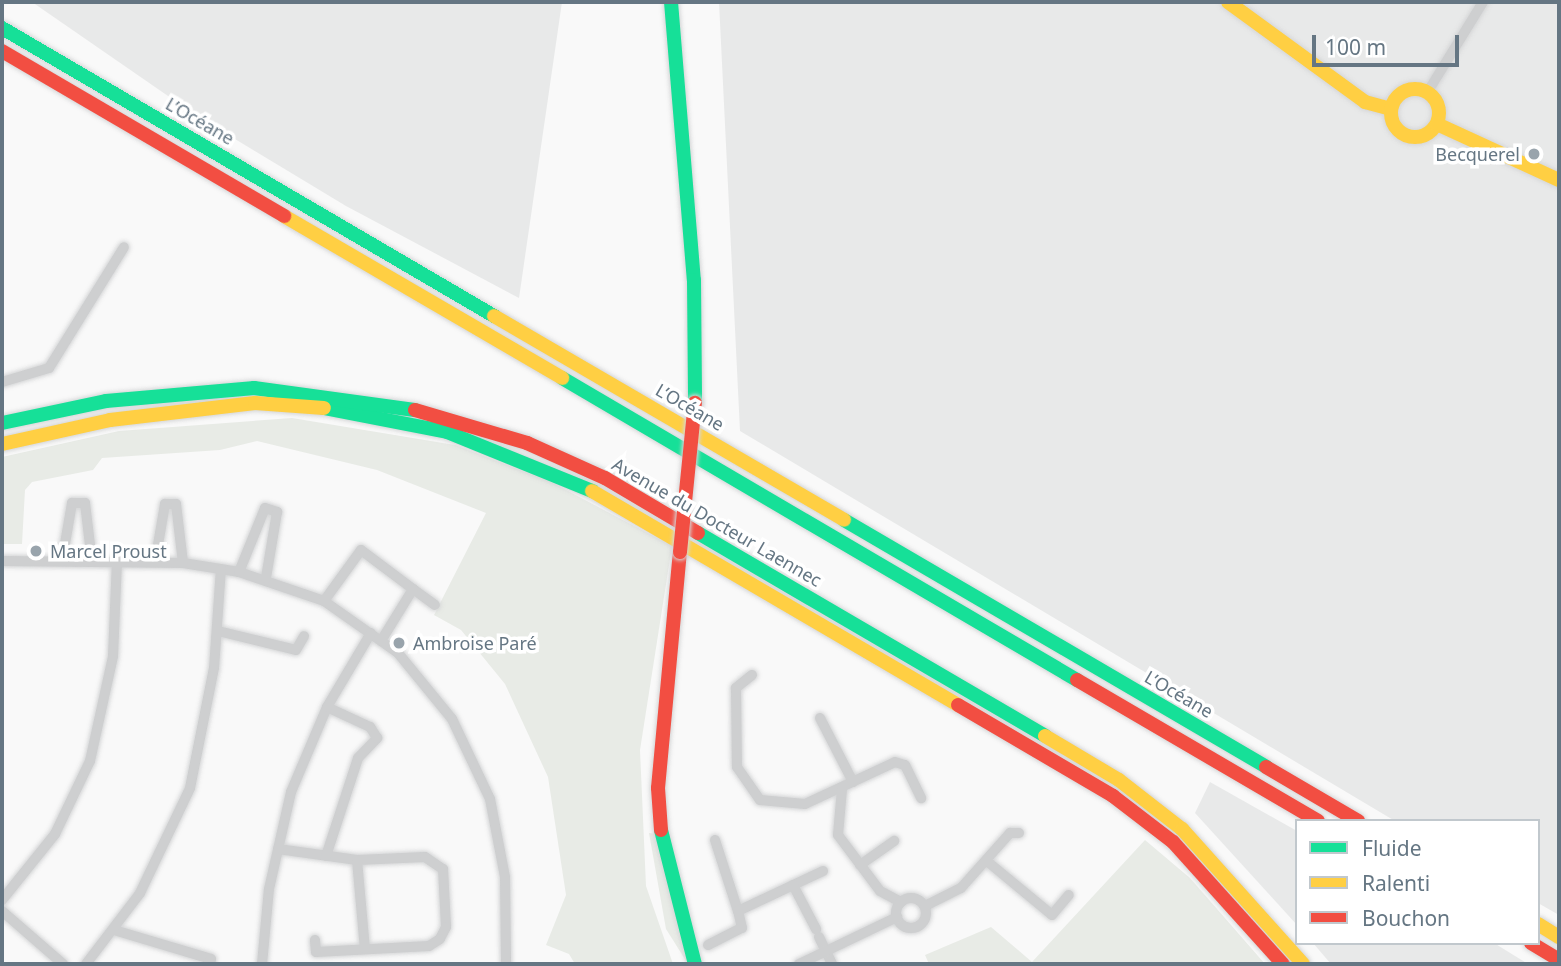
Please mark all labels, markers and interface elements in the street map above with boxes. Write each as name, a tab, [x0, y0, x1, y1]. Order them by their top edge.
scale bar	[1316, 21, 1463, 65]
text: 100 m	[1325, 33, 1386, 61]
street label: L’Océane	[162, 93, 238, 149]
place label: Becquerel	[1435, 143, 1520, 165]
marker: Becquerel	[1526, 146, 1542, 162]
street label: L’Océane	[652, 379, 728, 435]
street label: Avenue du Docteur Laennec	[609, 453, 825, 591]
place label: Marcel Proust	[50, 540, 167, 562]
marker: Marcel Proust	[28, 543, 44, 559]
place label: Ambroise Paré	[413, 632, 537, 654]
marker: Ambroise Paré	[391, 635, 407, 651]
street label: L’Océane	[1141, 666, 1217, 722]
legend	[1295, 819, 1540, 945]
text: Fluide	[1362, 834, 1421, 862]
text: Ralenti	[1362, 869, 1430, 897]
text: Bouchon	[1362, 904, 1450, 932]

